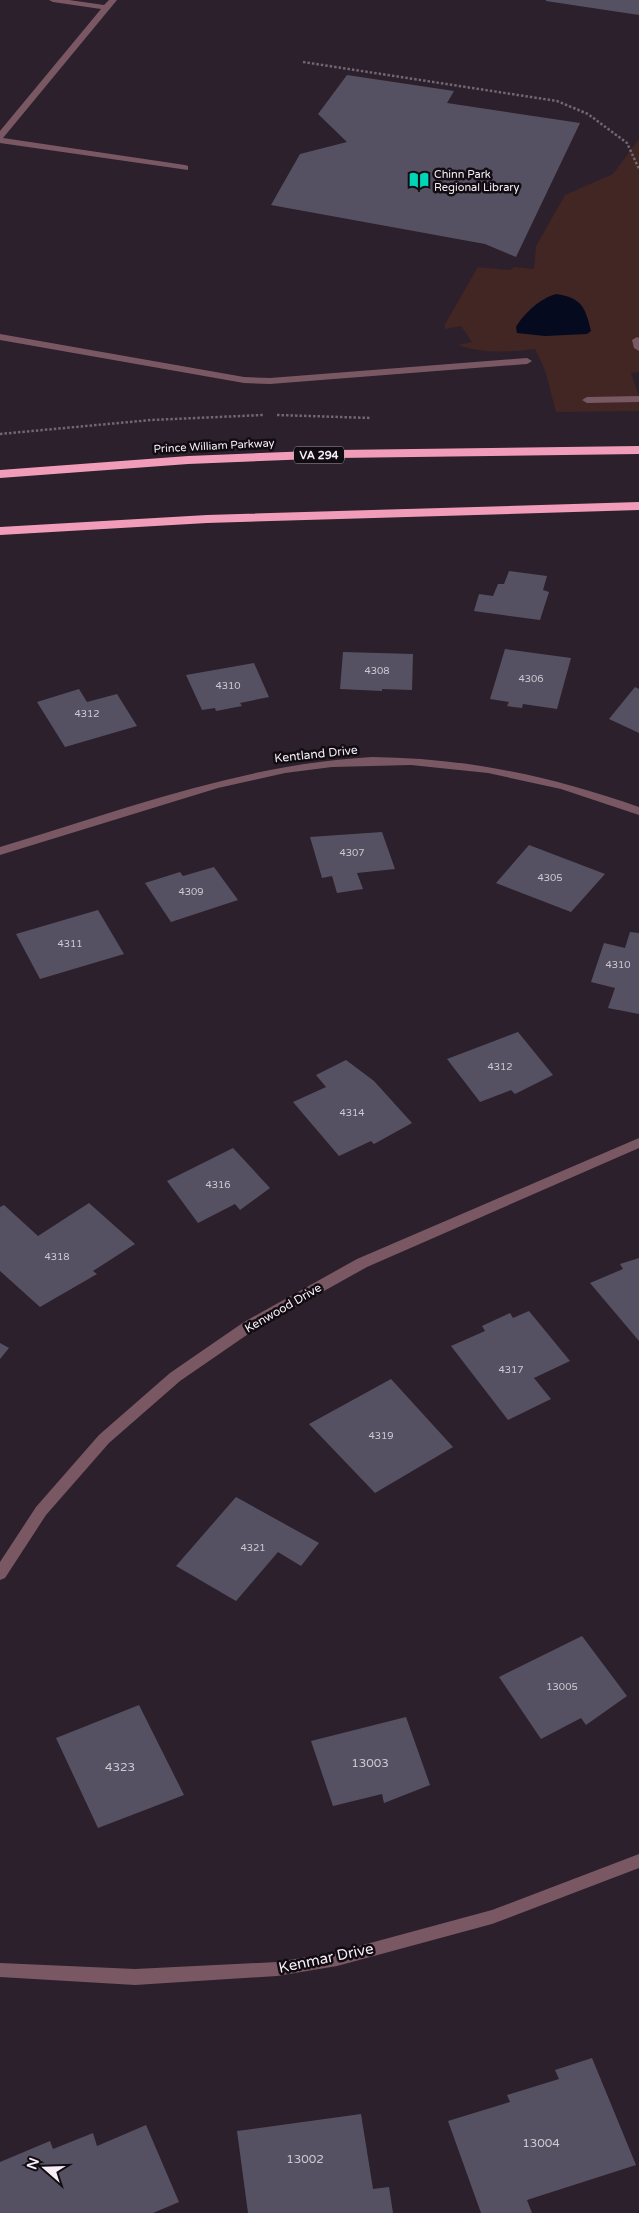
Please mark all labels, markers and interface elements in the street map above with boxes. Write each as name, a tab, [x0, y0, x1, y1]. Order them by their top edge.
place label: Chinn Park Regional Library	[434, 168, 520, 194]
library icon: Chinn Park Regional Library	[408, 169, 430, 191]
street label: Prince William Parkway	[153, 436, 275, 456]
road number: VA 294	[294, 446, 344, 464]
house number: 4308	[364, 665, 390, 677]
house number: 4306	[518, 673, 544, 685]
house number: 4310	[215, 680, 241, 692]
house number: 4312	[74, 708, 100, 720]
street label: Kentland Drive	[274, 743, 359, 765]
house number: 4307	[339, 847, 365, 859]
house number: 4305	[537, 872, 563, 884]
house number: 4309	[178, 886, 204, 898]
house number: 4311	[57, 938, 83, 950]
house number: 4310	[605, 959, 631, 971]
house number: 4312	[487, 1061, 513, 1073]
house number: 4314	[339, 1107, 365, 1119]
house number: 4316	[205, 1179, 231, 1191]
house number: 4318	[44, 1251, 70, 1263]
street label: Kenwood Drive	[242, 1280, 324, 1336]
house number: 4317	[498, 1364, 524, 1376]
house number: 4319	[368, 1430, 394, 1442]
house number: 4321	[240, 1542, 266, 1554]
house number: 13005	[546, 1681, 578, 1693]
house number: 13003	[351, 1756, 389, 1770]
house number: 4323	[105, 1760, 135, 1774]
street label: Kenmar Drive	[277, 1939, 375, 1977]
house number: 13004	[522, 2136, 560, 2150]
north arrow	[20, 2143, 70, 2193]
house number: 13002	[286, 2152, 324, 2166]
text: N	[23, 2156, 43, 2172]

